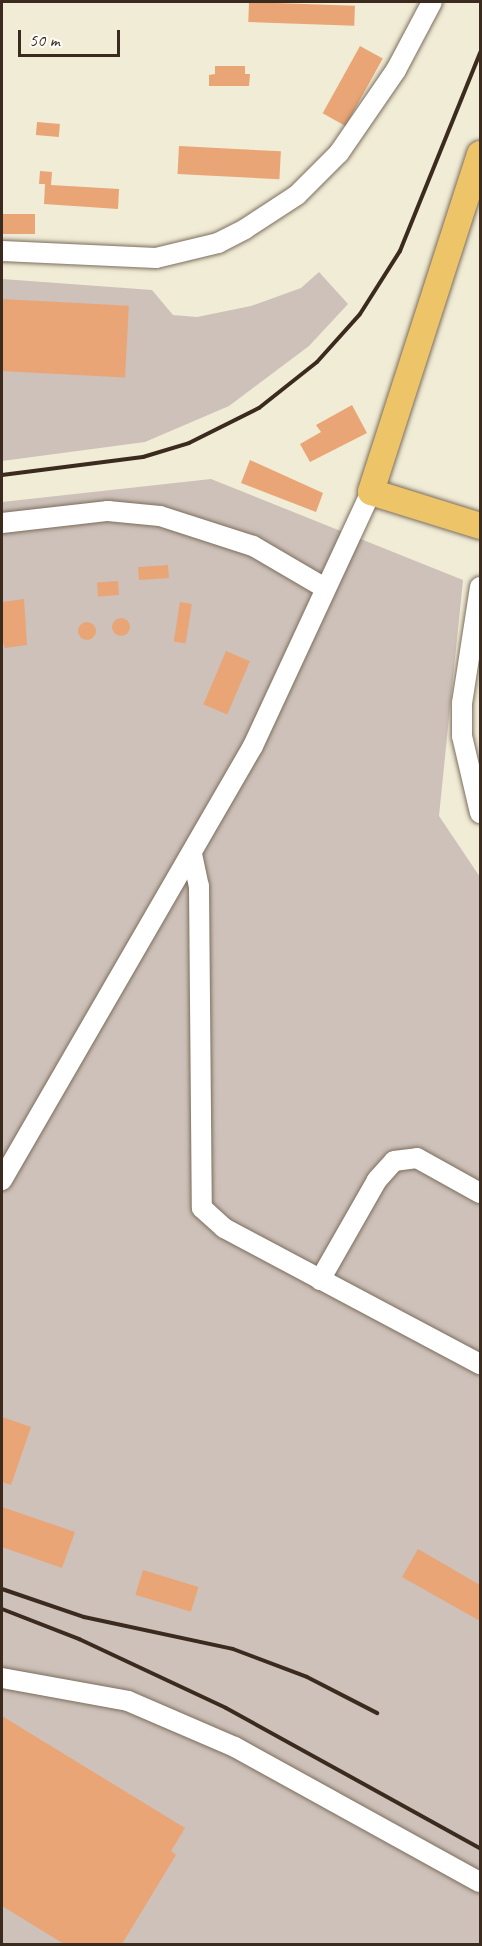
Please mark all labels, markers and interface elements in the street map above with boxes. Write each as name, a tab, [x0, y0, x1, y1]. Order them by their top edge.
scale bar	[21, 18, 123, 56]
text: 50 m	[29, 29, 60, 51]

